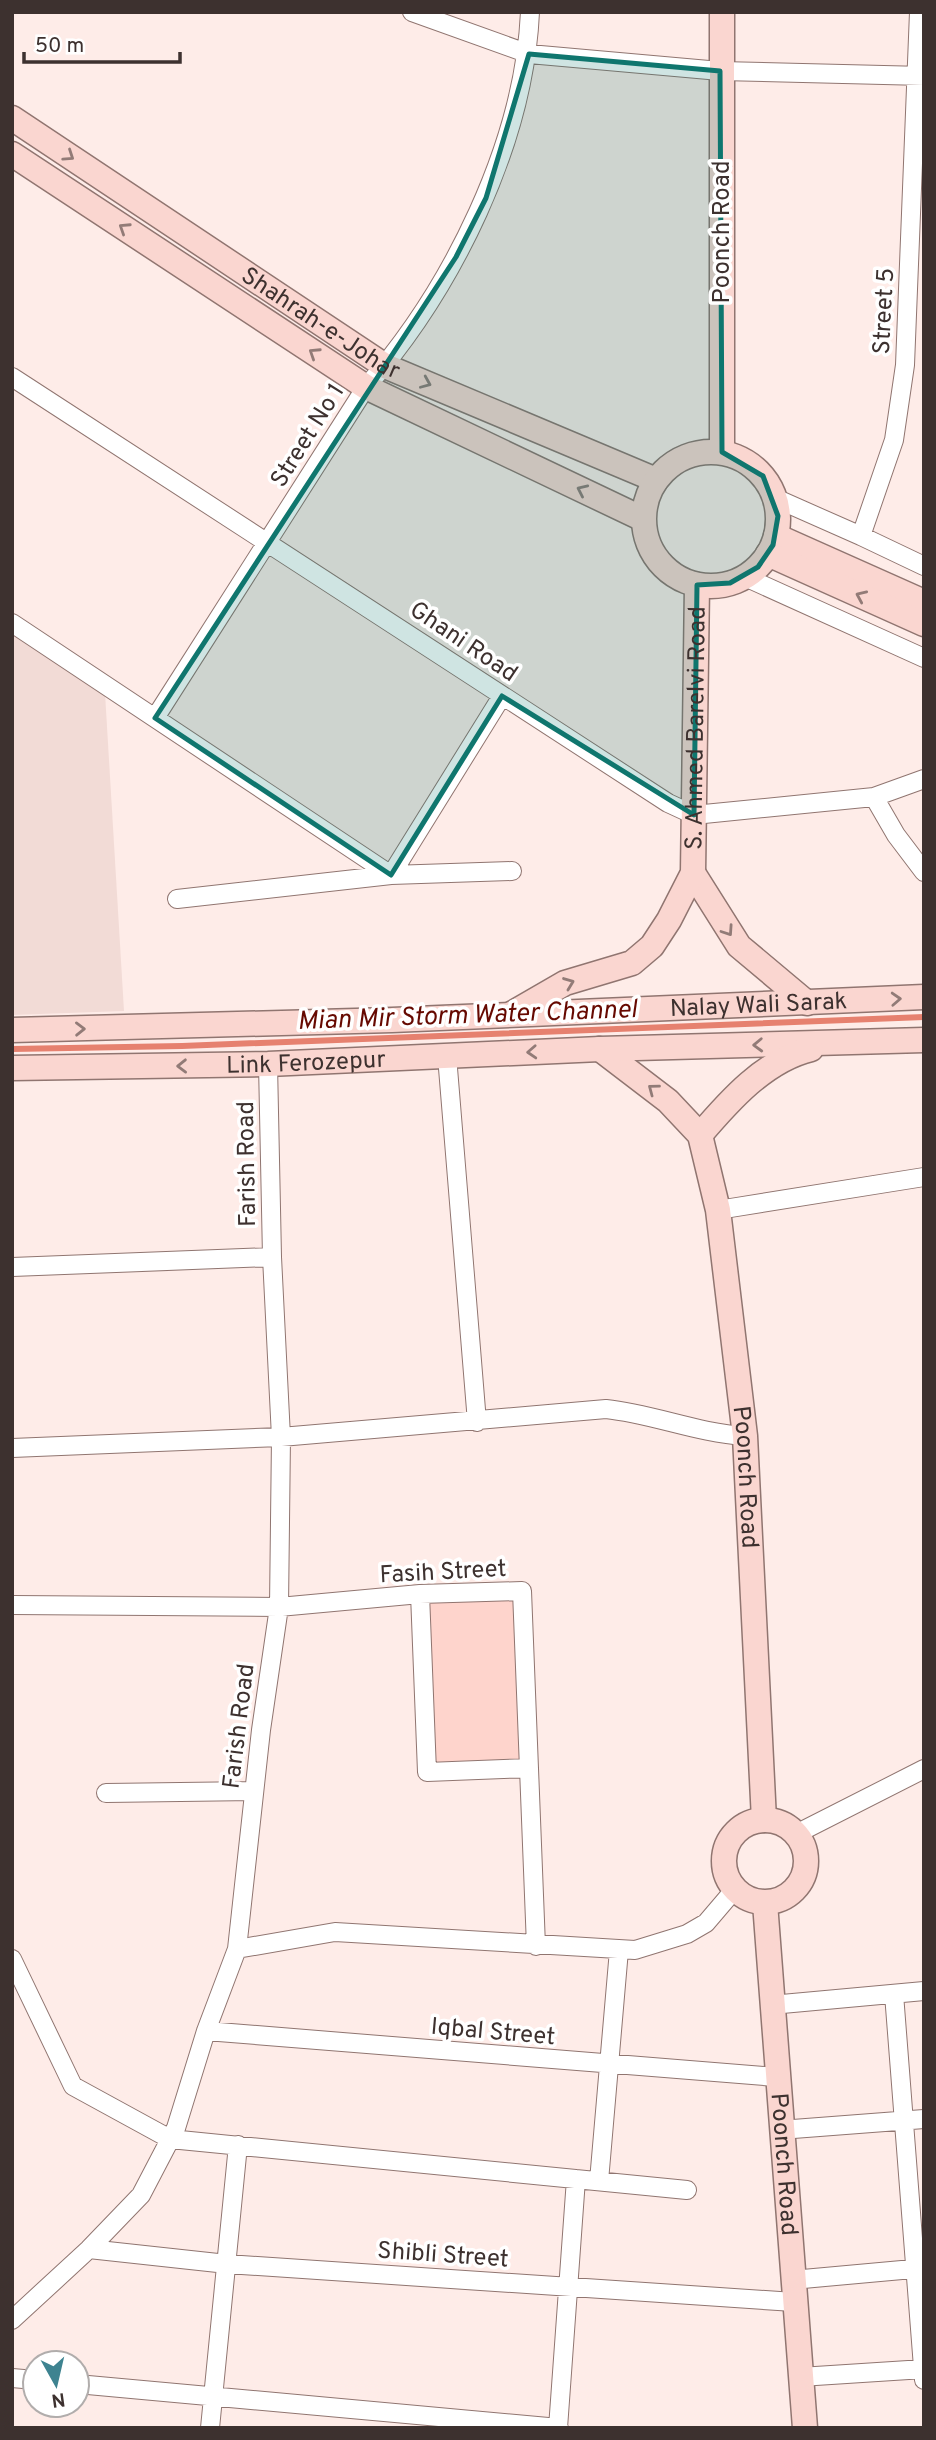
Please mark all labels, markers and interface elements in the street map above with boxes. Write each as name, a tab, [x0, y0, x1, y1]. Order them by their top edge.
scale bar	[24, 21, 180, 65]
text: 50 m	[35, 33, 84, 60]
one-way arrow	[61, 147, 74, 160]
street label: Poonch Road	[708, 161, 738, 303]
one-way arrow	[119, 223, 132, 236]
street label: Shahrah-e-Johar	[235, 262, 404, 388]
street label: Street 5	[868, 267, 902, 355]
one-way arrow	[309, 349, 322, 361]
one-way arrow	[419, 374, 431, 388]
street label: Street No 1	[265, 379, 352, 494]
one-way arrow	[577, 484, 589, 498]
one-way arrow	[856, 590, 869, 604]
street label: Ghani Road	[403, 596, 523, 690]
street label: S. Ahmed Barelvi Road	[680, 606, 714, 850]
one-way arrow	[720, 923, 732, 936]
one-way arrow	[563, 977, 575, 991]
street label: Nalay Wali Sarak	[669, 987, 848, 1025]
one-way arrow	[891, 991, 902, 1006]
water label: Mian Mir Storm Water Channel	[297, 994, 639, 1039]
one-way arrow	[76, 1021, 86, 1037]
one-way arrow	[752, 1037, 762, 1053]
one-way arrow	[526, 1045, 537, 1060]
street label: Link Ferozepur	[226, 1046, 386, 1082]
one-way arrow	[177, 1058, 187, 1074]
one-way arrow	[648, 1085, 661, 1098]
street label: Farish Road	[232, 1101, 264, 1227]
street label: Poonch Road	[725, 1404, 764, 1549]
street label: Fasih Street	[379, 1555, 507, 1591]
street label: Farish Road	[217, 1662, 263, 1791]
street label: Iqbal Street	[429, 2013, 556, 2053]
street label: Poonch Road	[763, 2092, 803, 2237]
street label: Shibli Street	[376, 2236, 510, 2276]
north arrow	[21, 2349, 91, 2419]
text: N	[50, 2386, 67, 2412]

